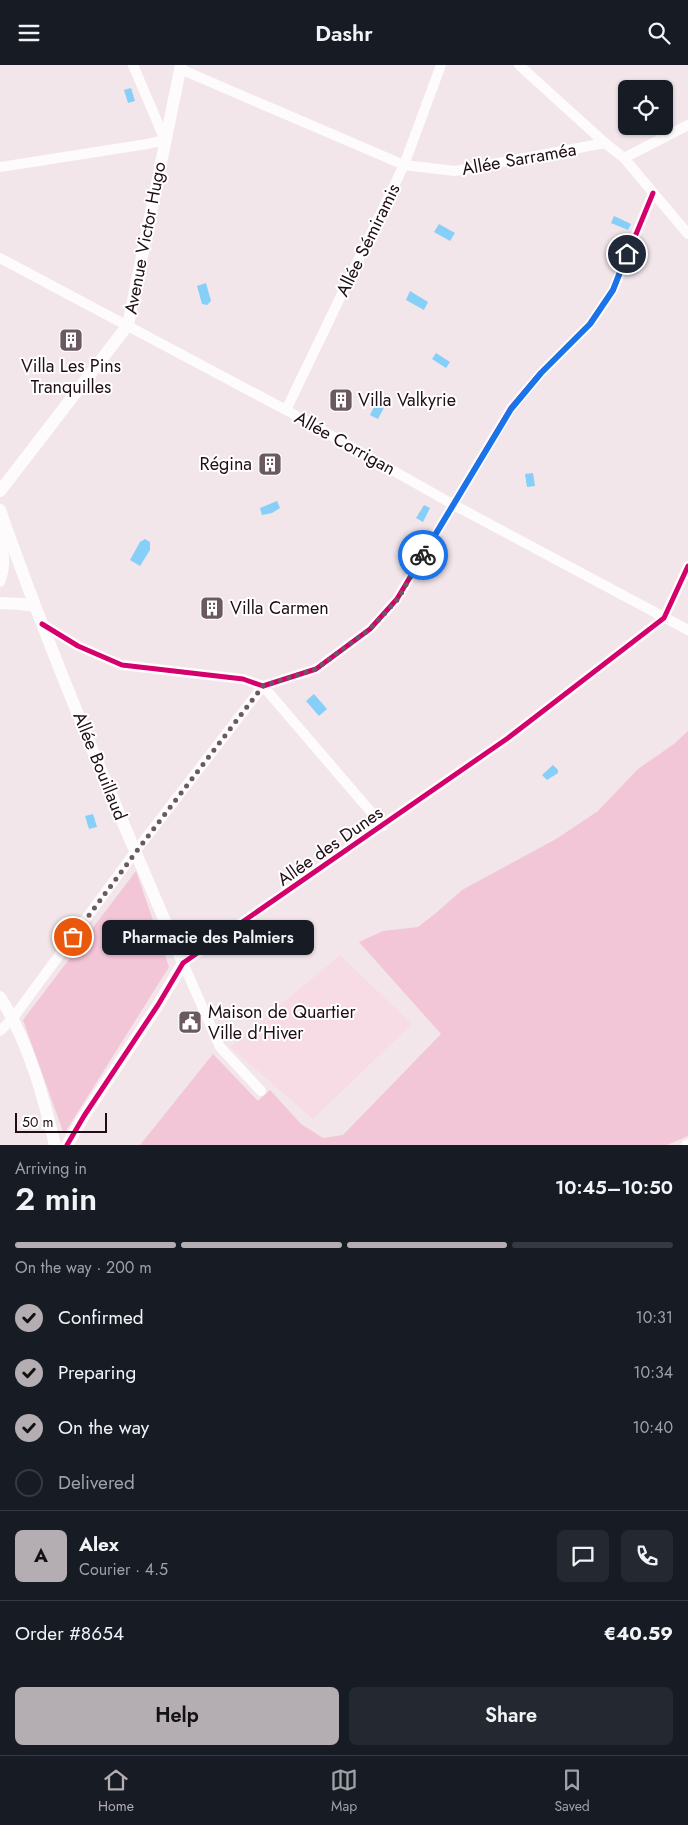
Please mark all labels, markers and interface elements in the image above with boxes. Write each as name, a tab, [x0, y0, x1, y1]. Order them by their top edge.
text: Dashr	[315, 17, 373, 49]
icon: menu	[15, 19, 43, 47]
icon: search	[645, 19, 673, 47]
map controls	[618, 80, 673, 135]
button: locate	[618, 80, 673, 135]
street label: Allée Sarraméa	[460, 136, 578, 182]
street label: Avenue Victor Hugo	[117, 159, 173, 316]
street label: Allée Sémiramis	[329, 179, 407, 301]
pin	[606, 233, 648, 275]
icon: home	[613, 240, 641, 268]
building icon: Villa Les Pins Tranquilles	[58, 327, 84, 353]
place label: Villa Les Pins Tranquilles	[21, 353, 121, 400]
building icon: Villa Valkyrie	[328, 387, 354, 413]
place label: Villa Valkyrie	[358, 387, 456, 413]
street label: Allée Corrigan	[290, 405, 400, 481]
place label: Régina	[200, 451, 252, 477]
building icon: Régina	[257, 451, 283, 477]
courier	[398, 530, 448, 580]
icon: bike	[409, 541, 437, 569]
building icon: Villa Carmen	[199, 595, 225, 621]
place label: Villa Carmen	[230, 595, 329, 621]
street label: Allée Bouillaud	[66, 708, 134, 824]
street label: Allée des Dunes	[272, 800, 388, 892]
pin	[52, 916, 94, 958]
callout: Pharmacie des Palmiers	[103, 919, 316, 955]
icon: bag	[59, 923, 87, 951]
text: Pharmacie des Palmiers	[122, 926, 294, 949]
place label: Maison de Quartier Ville d'Hiver	[208, 999, 357, 1046]
public building icon: Maison de Quartier Ville d'Hiver	[177, 1009, 203, 1035]
scale bar	[15, 1110, 108, 1133]
text: 50 m	[22, 1112, 53, 1132]
text: Arriving in	[15, 1157, 87, 1180]
text: 10:45–10:50	[555, 1174, 673, 1201]
text: 2 min	[15, 1176, 97, 1222]
text: On the way · 200 m	[15, 1256, 152, 1279]
icon: check	[15, 1304, 43, 1332]
text: Confirmed	[58, 1304, 144, 1331]
text: 10:31	[635, 1306, 673, 1329]
icon: check	[15, 1359, 43, 1387]
text: Preparing	[58, 1359, 136, 1386]
text: 10:34	[633, 1361, 673, 1384]
icon: check	[15, 1414, 43, 1442]
text: On the way	[58, 1414, 149, 1441]
text: 10:40	[632, 1416, 673, 1439]
text: Delivered	[58, 1469, 135, 1496]
button: chat	[557, 1530, 609, 1582]
button: phone	[621, 1530, 673, 1582]
text: Alex	[79, 1531, 119, 1558]
text: A	[34, 1542, 48, 1569]
text: Courier · 4.5	[79, 1558, 168, 1581]
text: Order #8654	[15, 1620, 124, 1647]
text: €40.59	[604, 1620, 673, 1647]
button: Help	[15, 1687, 339, 1745]
button: Share	[349, 1687, 673, 1745]
tab: Home	[98, 1766, 134, 1816]
tab: Map	[330, 1766, 358, 1816]
tab: Saved	[554, 1766, 590, 1816]

